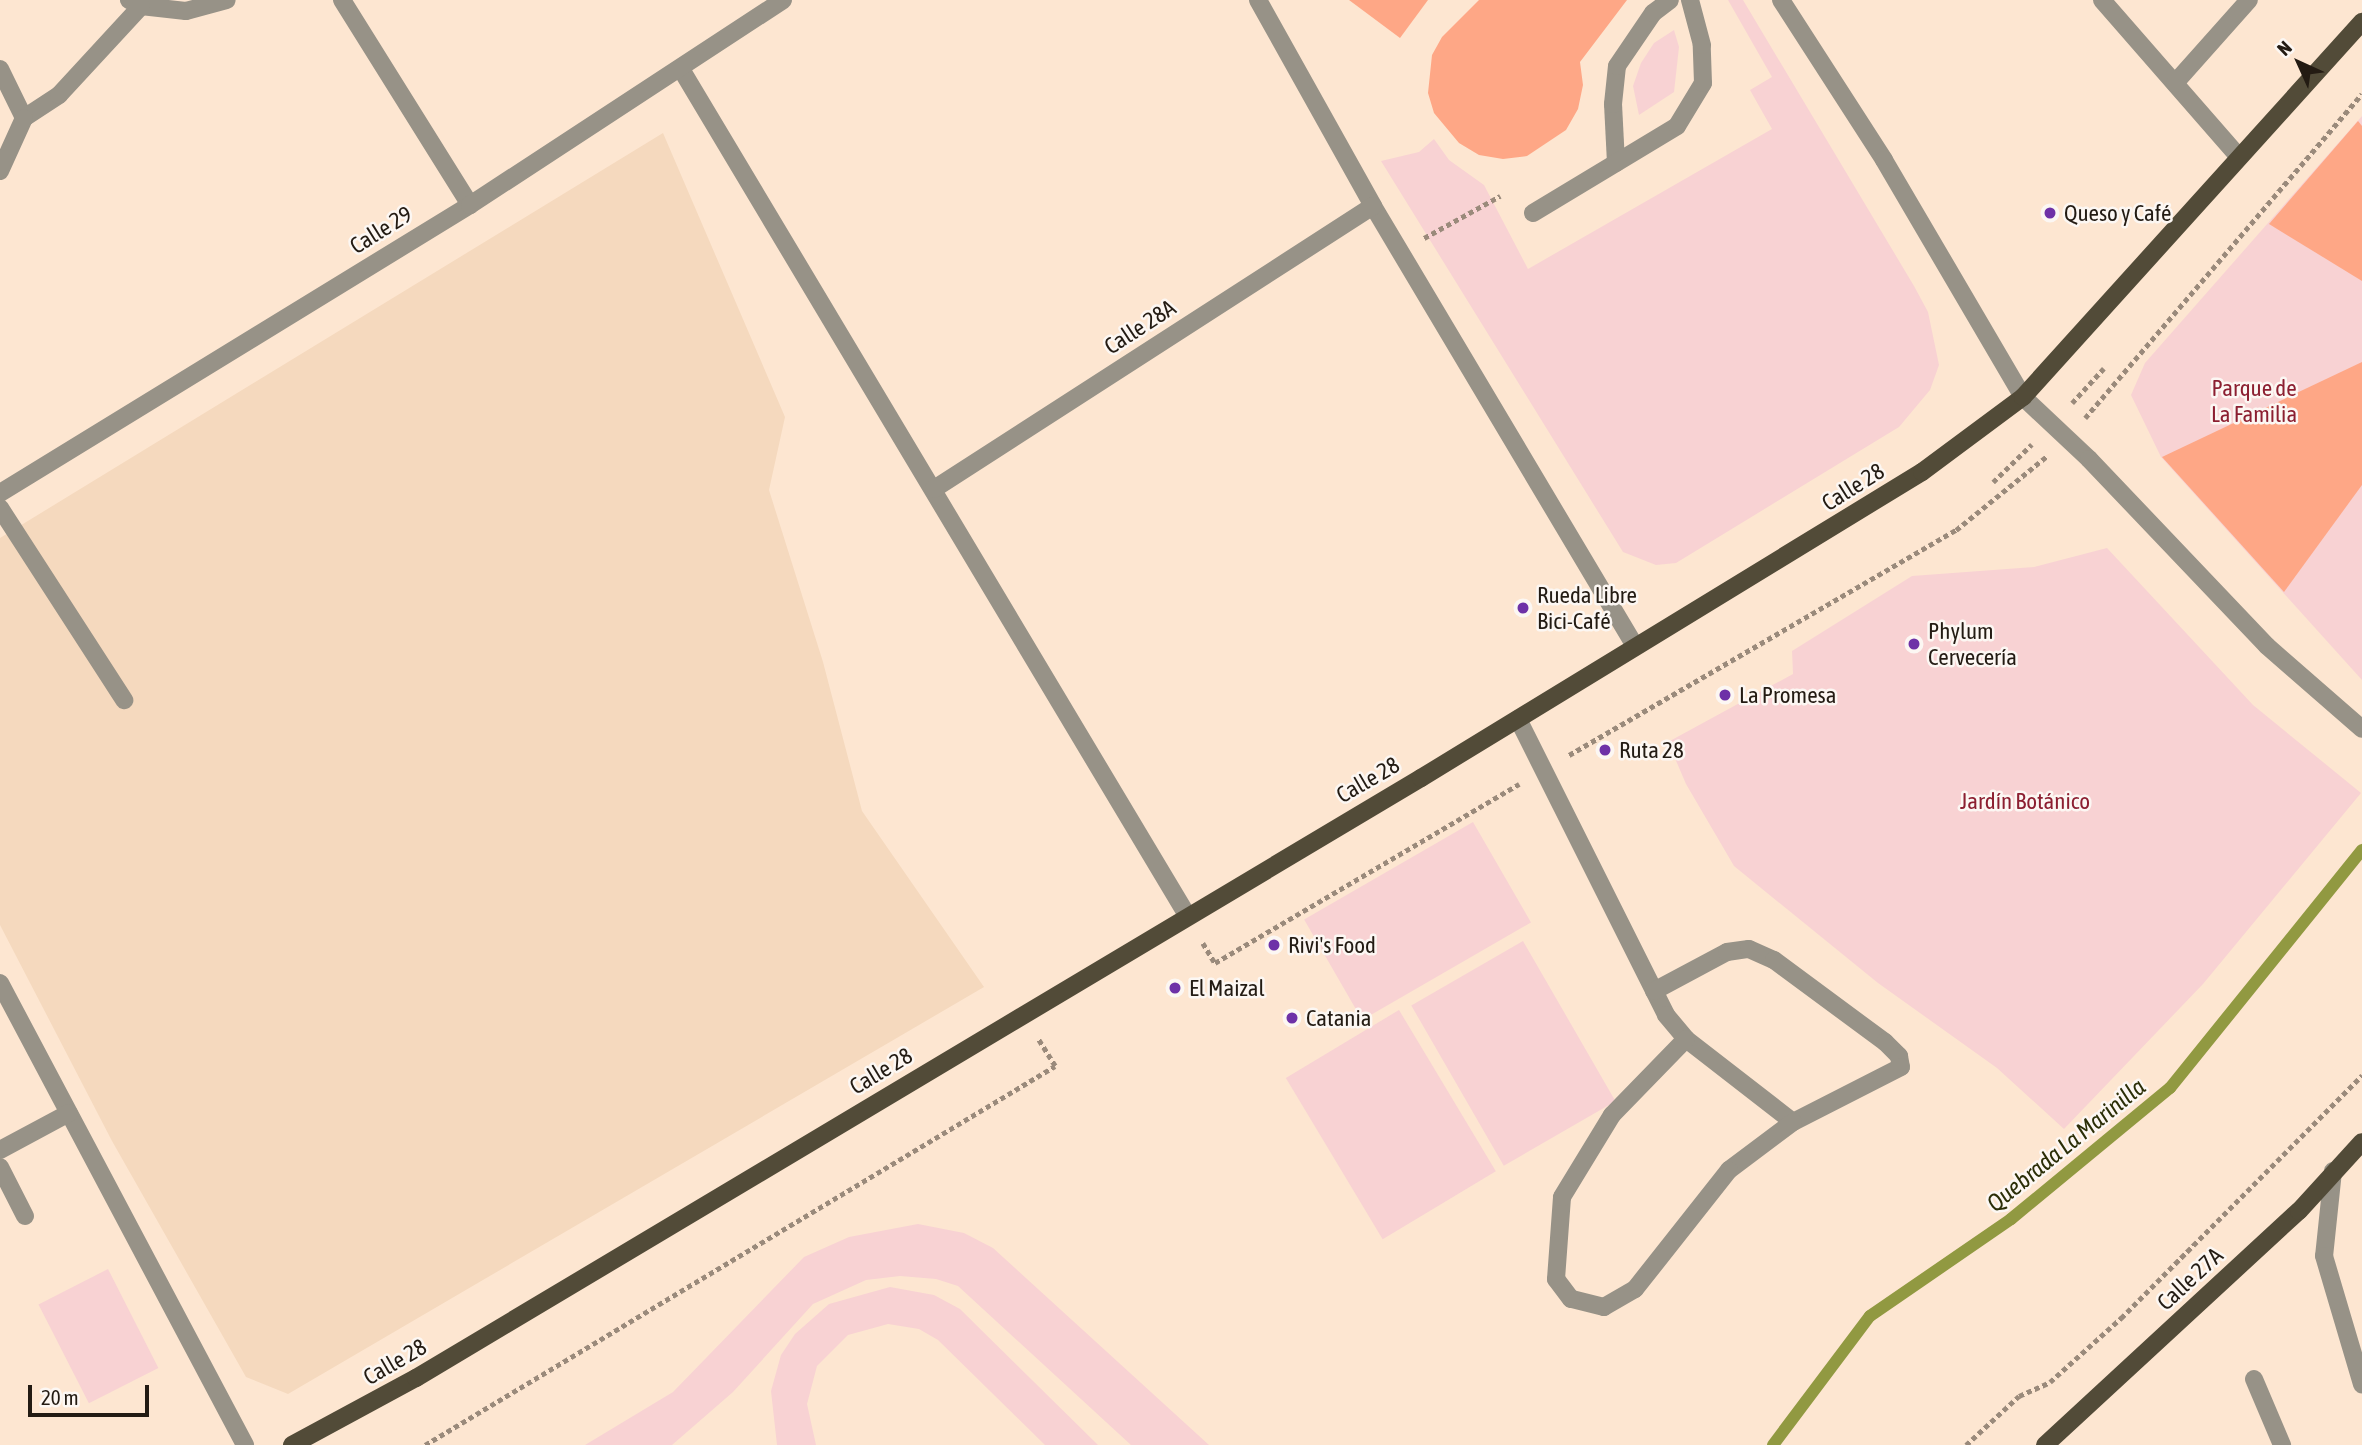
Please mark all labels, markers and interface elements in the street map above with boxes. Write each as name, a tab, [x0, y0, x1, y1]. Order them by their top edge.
north arrow	[2264, 28, 2334, 98]
text: N	[2272, 36, 2296, 60]
place label: Queso y Café	[2064, 199, 2172, 227]
street label: Calle 29	[345, 200, 417, 260]
marker: Queso y Café	[2042, 205, 2058, 221]
street label: Calle 28A	[1099, 294, 1181, 360]
park label: Parque de La Familia	[2211, 374, 2297, 428]
street label: Calle 28	[1817, 457, 1889, 517]
place label: Rueda Libre Bici-Café	[1537, 581, 1637, 635]
marker: Rueda Libre Bici-Café	[1515, 600, 1531, 616]
place label: Phylum Cervecería	[1928, 617, 2017, 671]
marker: Phylum Cervecería	[1906, 636, 1922, 652]
place label: La Promesa	[1739, 681, 1836, 709]
marker: La Promesa	[1717, 687, 1733, 703]
place label: Ruta 28	[1619, 736, 1684, 764]
marker: Ruta 28	[1597, 742, 1613, 758]
street label: Calle 28	[1332, 751, 1404, 809]
park label: Jardín Botánico	[1960, 787, 2090, 815]
place label: Rivi's Food	[1288, 931, 1376, 959]
marker: Rivi's Food	[1266, 937, 1282, 953]
place label: El Maizal	[1189, 974, 1265, 1002]
marker: El Maizal	[1167, 980, 1183, 996]
place label: Catania	[1306, 1004, 1372, 1032]
marker: Catania	[1284, 1010, 1300, 1026]
street label: Calle 28	[845, 1042, 917, 1100]
water label: Quebrada La Marinilla	[1981, 1072, 2151, 1218]
street label: Calle 27A	[2152, 1242, 2228, 1316]
street label: Calle 28	[359, 1333, 431, 1391]
scale bar	[32, 1372, 152, 1416]
text: 20 m	[41, 1385, 79, 1409]

